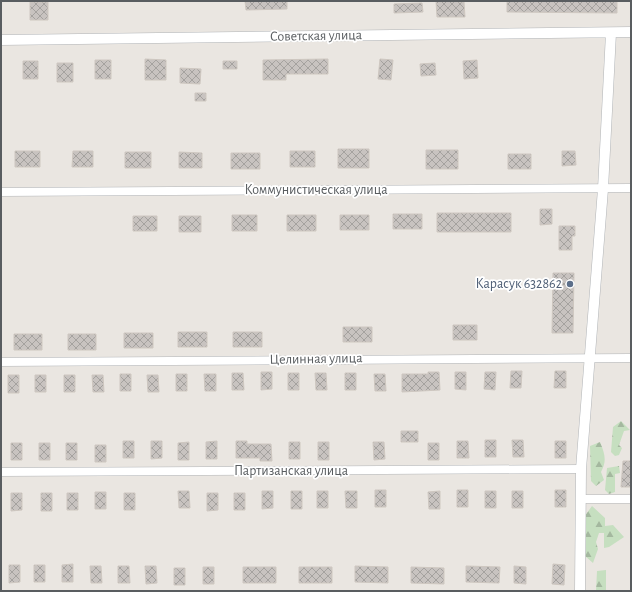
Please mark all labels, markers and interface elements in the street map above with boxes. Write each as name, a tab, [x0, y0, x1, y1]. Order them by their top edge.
street label: Советская улица	[270, 28, 363, 44]
street label: Коммунистическая улица	[244, 183, 388, 197]
place label: Карасук 632862	[475, 277, 562, 291]
marker: Карасук 632862	[565, 279, 575, 289]
street label: Целинная улица	[269, 351, 363, 367]
street label: Партизанская улица	[234, 464, 349, 478]

